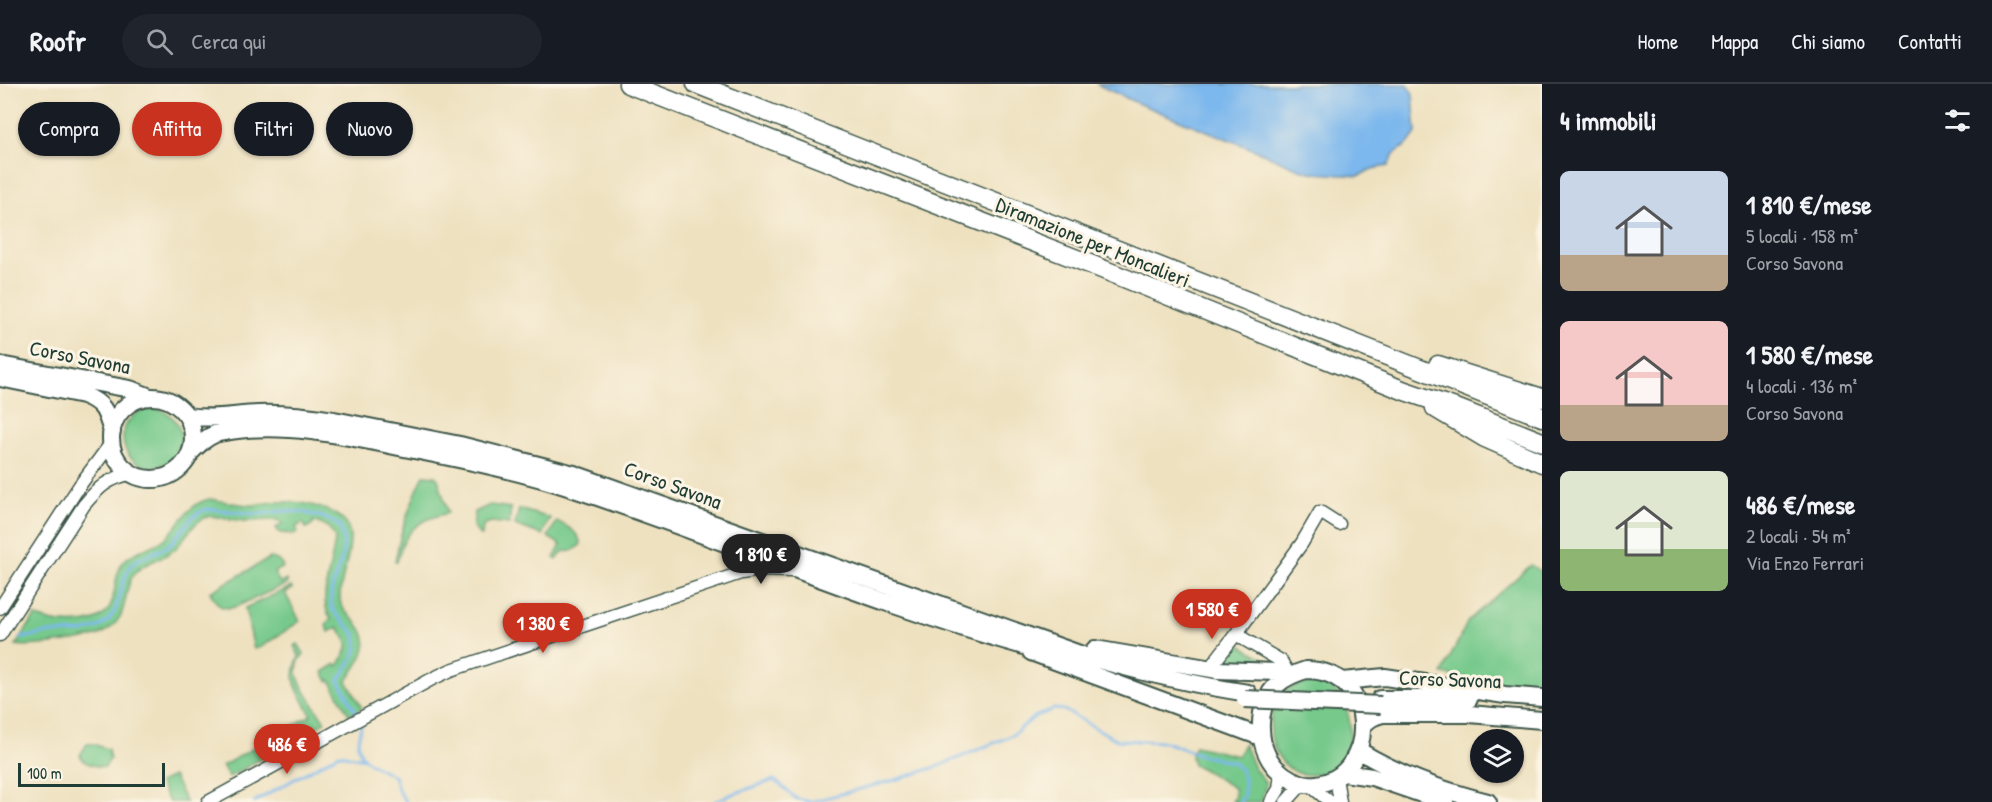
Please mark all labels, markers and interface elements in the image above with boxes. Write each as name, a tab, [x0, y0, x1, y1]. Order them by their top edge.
search box	[122, 14, 542, 68]
text: Roofr	[30, 22, 86, 60]
icon: search	[143, 25, 176, 58]
text: Cerca qui	[191, 26, 267, 56]
text: Home	[1637, 27, 1678, 56]
text: Mappa	[1711, 27, 1758, 56]
text: Chi siamo	[1791, 27, 1865, 56]
text: Contatti	[1898, 27, 1962, 56]
chip: Compra	[18, 102, 120, 156]
chip: Affitta	[132, 102, 222, 156]
chip: Filtri	[234, 102, 314, 156]
chip: Nuovo	[326, 102, 413, 156]
text: 4 immobili	[1560, 103, 1657, 138]
icon: filters	[1941, 104, 1974, 137]
text: 1 810 €/mese	[1746, 187, 1872, 222]
street label: Diramazione per Moncalieri	[992, 190, 1194, 294]
icon: home	[1608, 195, 1680, 267]
text: 5 locali · 158 m²	[1746, 222, 1858, 249]
text: Corso Savona	[1746, 249, 1843, 276]
street label: Corso Savona	[27, 333, 133, 381]
text: 1 580 €/mese	[1746, 337, 1873, 372]
icon: home	[1608, 345, 1680, 417]
text: 4 locali · 136 m²	[1746, 372, 1857, 399]
text: Corso Savona	[1746, 399, 1843, 426]
street label: Corso Savona	[620, 454, 726, 516]
text: 486 €/mese	[1746, 487, 1855, 522]
icon: home	[1608, 495, 1680, 567]
text: 2 locali · 54 m²	[1746, 522, 1851, 549]
pin: 1 810 €	[706, 534, 816, 585]
text: 1 810 €	[736, 540, 786, 567]
text: Via Enzo Ferrari	[1746, 549, 1864, 576]
pin: 1 580 €	[1157, 589, 1267, 640]
text: 1 580 €	[1186, 595, 1238, 622]
pin: 1 380 €	[488, 603, 598, 654]
text: 1 380 €	[517, 609, 569, 636]
street label: Corso Savona	[1399, 663, 1501, 695]
pin: 486 €	[245, 724, 329, 775]
map controls	[1470, 729, 1524, 783]
button: layers	[1470, 729, 1524, 783]
text: 486 €	[268, 730, 306, 757]
scale bar	[18, 760, 165, 788]
text: 100 m	[27, 762, 62, 784]

